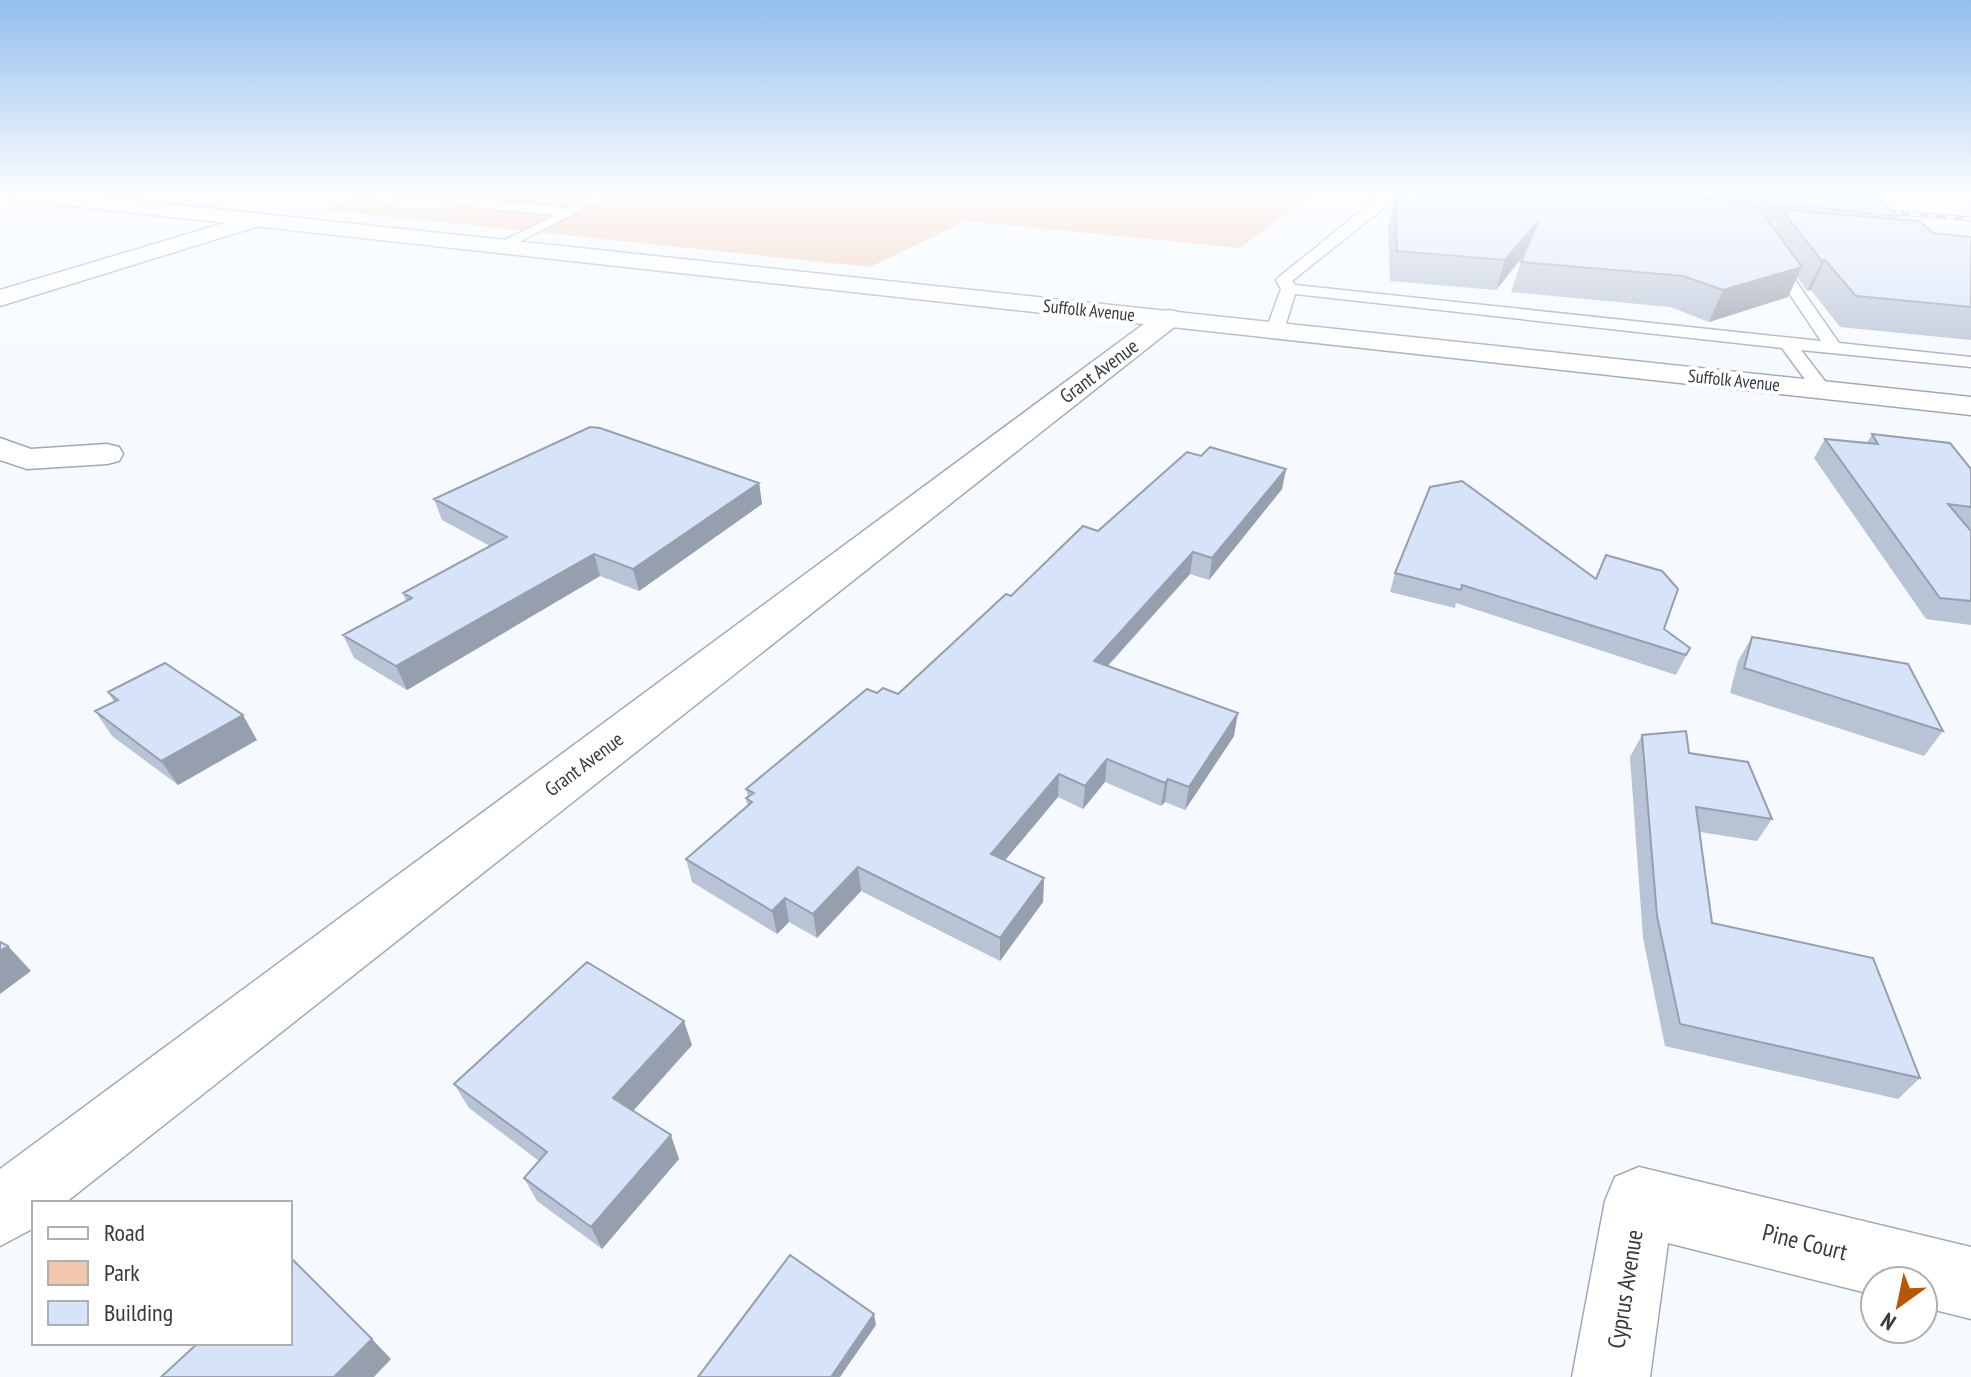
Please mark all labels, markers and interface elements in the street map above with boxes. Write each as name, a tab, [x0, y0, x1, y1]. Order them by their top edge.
street label: Suffolk Avenue	[1042, 294, 1136, 326]
street label: Grant Avenue	[1054, 333, 1144, 409]
street label: Suffolk Avenue	[1687, 364, 1781, 396]
street label: Grant Avenue	[539, 726, 629, 802]
legend	[32, 1201, 292, 1345]
text: Road	[104, 1217, 145, 1248]
street label: Pine Court	[1759, 1217, 1851, 1268]
street label: Cyprus Avenue	[1600, 1227, 1650, 1351]
text: Park	[104, 1257, 140, 1288]
north arrow	[1859, 1265, 1939, 1345]
text: Building	[104, 1297, 173, 1328]
text: N	[1875, 1307, 1901, 1337]

